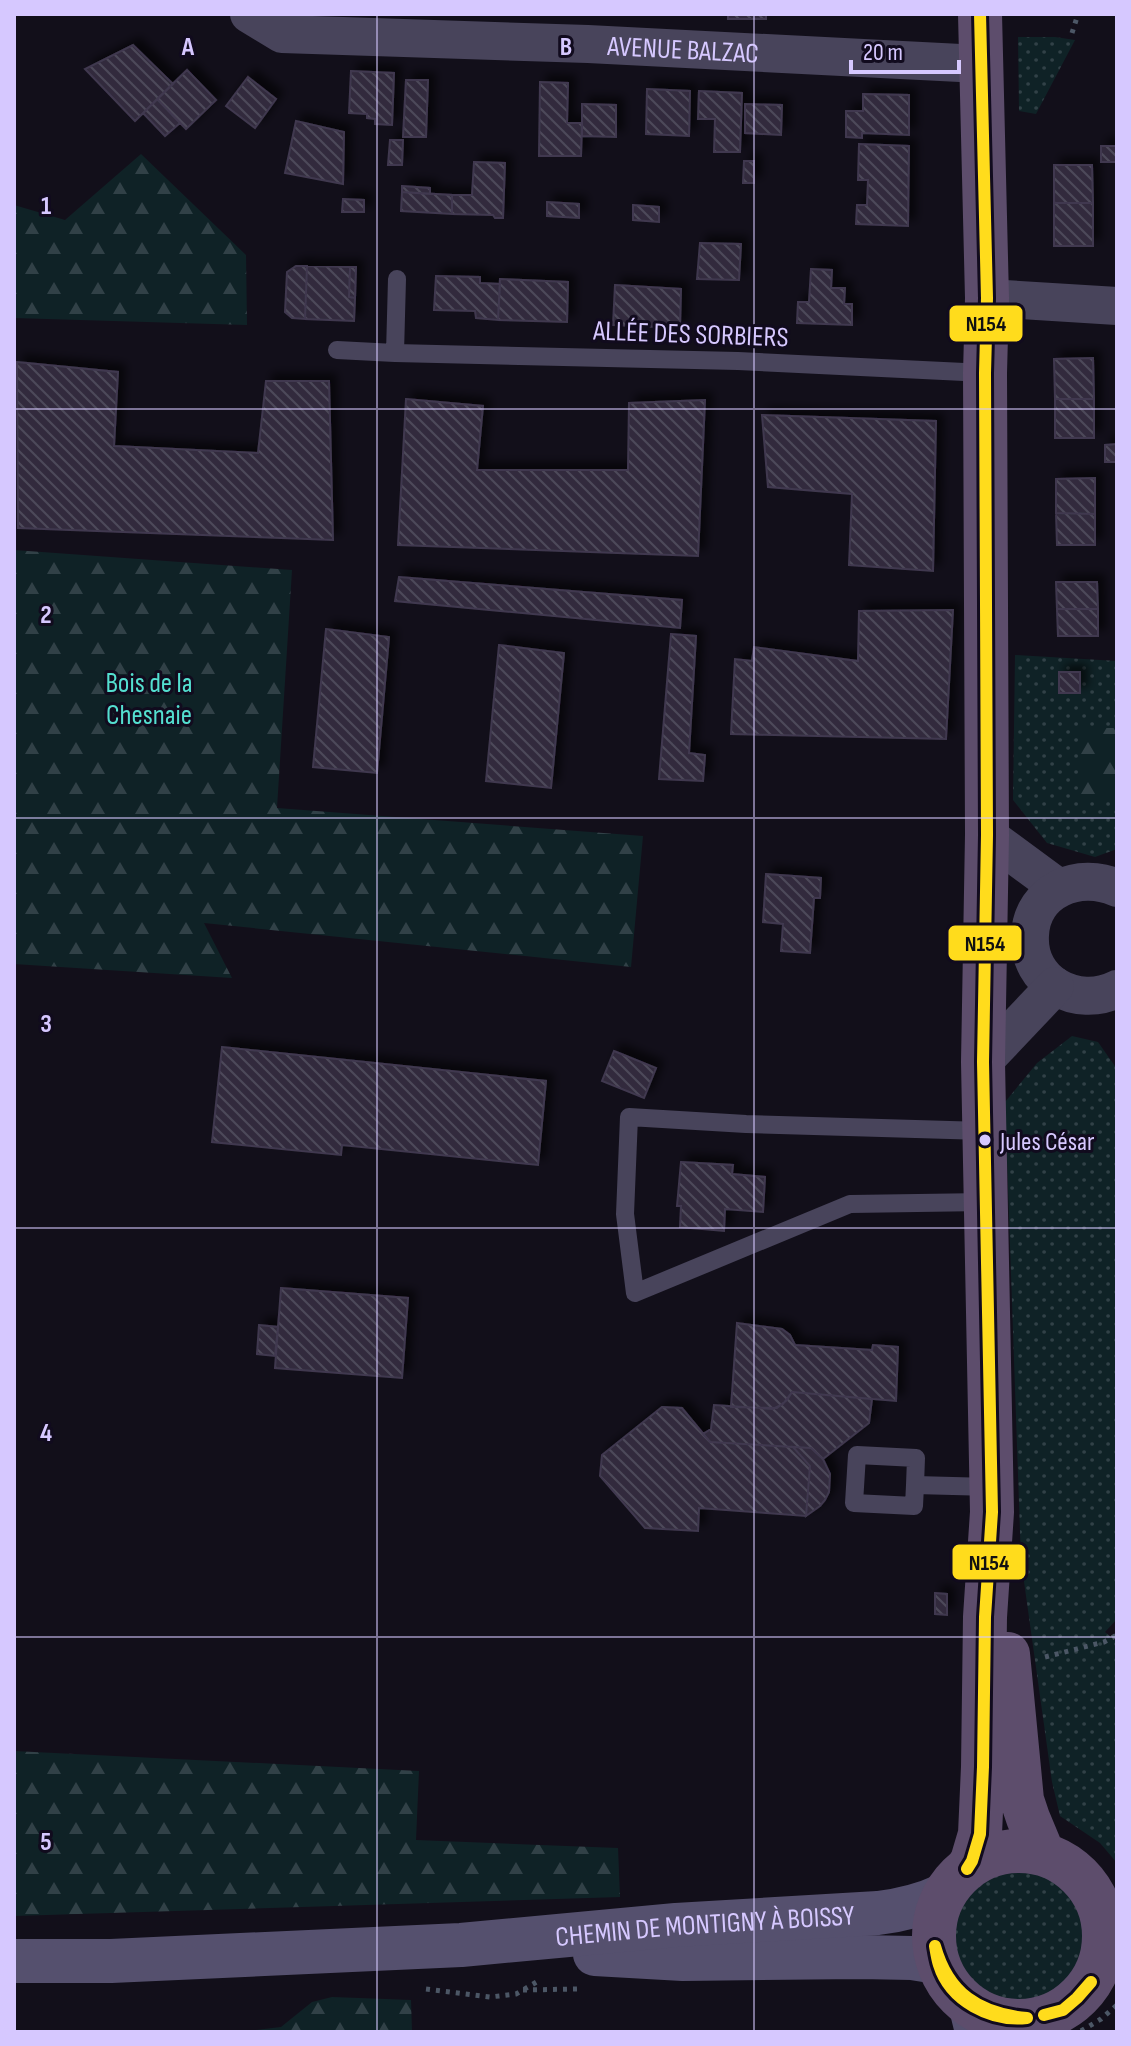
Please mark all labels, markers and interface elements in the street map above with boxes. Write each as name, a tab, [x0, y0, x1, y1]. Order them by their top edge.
scale bar	[851, 24, 959, 74]
street label: AVENUE BALZAC	[606, 30, 759, 71]
text: A	[181, 32, 195, 63]
text: B	[560, 32, 572, 63]
text: 20 m	[863, 38, 903, 67]
text: 1	[41, 191, 51, 222]
line badge: N154	[948, 304, 1024, 343]
text: N154	[966, 311, 1006, 338]
street label: ALLÉE DES SORBIERS	[592, 315, 789, 354]
text: 2	[40, 600, 52, 631]
park label: Bois de la Chesnaie	[105, 667, 193, 732]
line badge: N154	[947, 924, 1023, 962]
text: N154	[965, 931, 1005, 958]
text: 3	[40, 1009, 52, 1040]
place label: Jules César	[999, 1127, 1095, 1158]
marker: Jules César	[977, 1132, 993, 1148]
text: 4	[40, 1418, 52, 1449]
line badge: N154	[951, 1543, 1027, 1581]
text: N154	[969, 1550, 1009, 1577]
text: 5	[40, 1827, 52, 1858]
street label: CHEMIN DE MONTIGNY À BOISSY	[554, 1899, 856, 1954]

